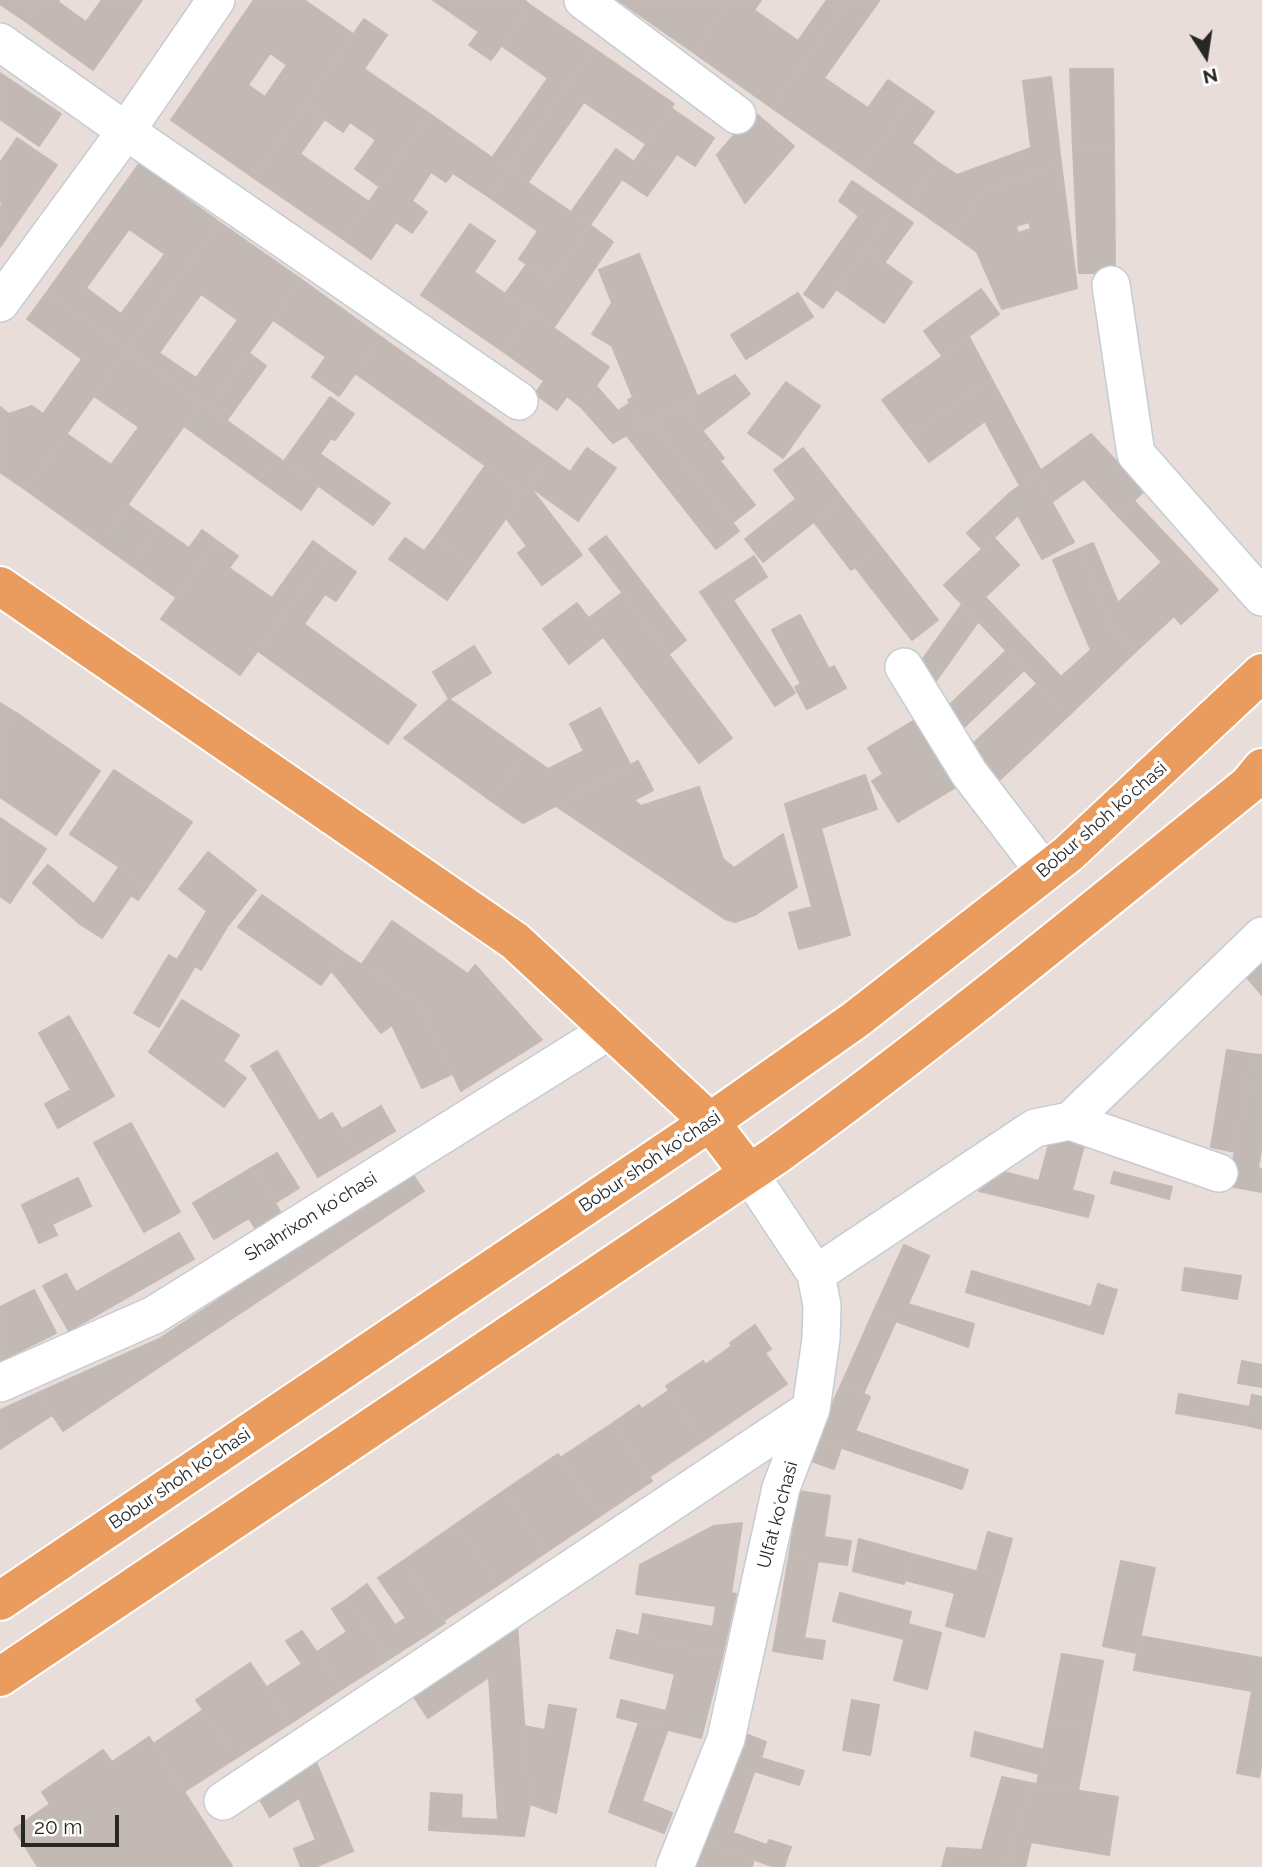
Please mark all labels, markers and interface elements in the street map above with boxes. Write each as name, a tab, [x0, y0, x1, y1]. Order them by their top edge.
north arrow	[1171, 21, 1241, 91]
text: N	[1201, 64, 1220, 89]
street label: Bobur shoh koʻchasi	[1032, 757, 1172, 883]
street label: Bobur shoh koʻchasi	[575, 1107, 725, 1217]
street label: Shahrixon koʻchasi	[241, 1168, 381, 1266]
street label: Bobur shoh koʻchasi	[105, 1424, 255, 1534]
street label: Ulfat koʻchasi	[753, 1459, 803, 1571]
scale bar	[24, 1800, 122, 1844]
text: 20 m	[34, 1814, 82, 1839]

